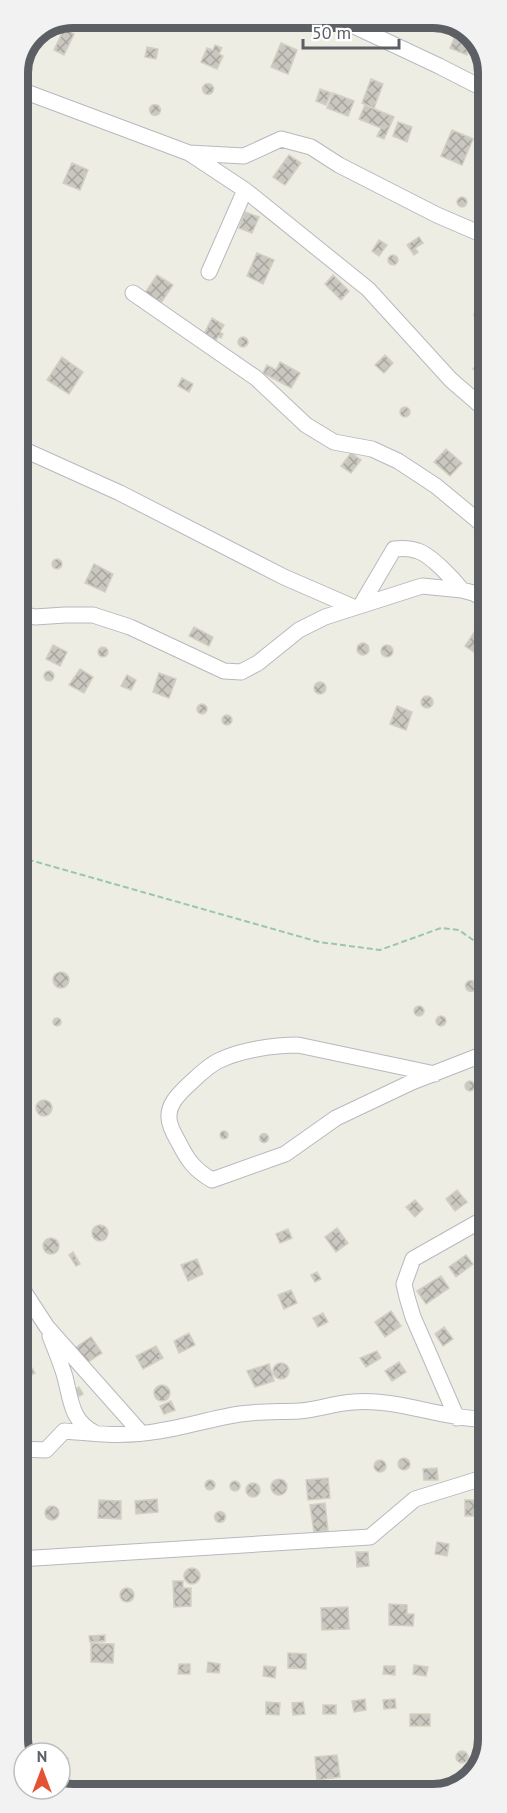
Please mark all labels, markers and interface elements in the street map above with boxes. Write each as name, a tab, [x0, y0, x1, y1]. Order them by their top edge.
scale bar	[303, 12, 399, 50]
text: 50 m	[312, 21, 351, 44]
north arrow	[12, 1741, 72, 1801]
text: N	[37, 1746, 47, 1766]

